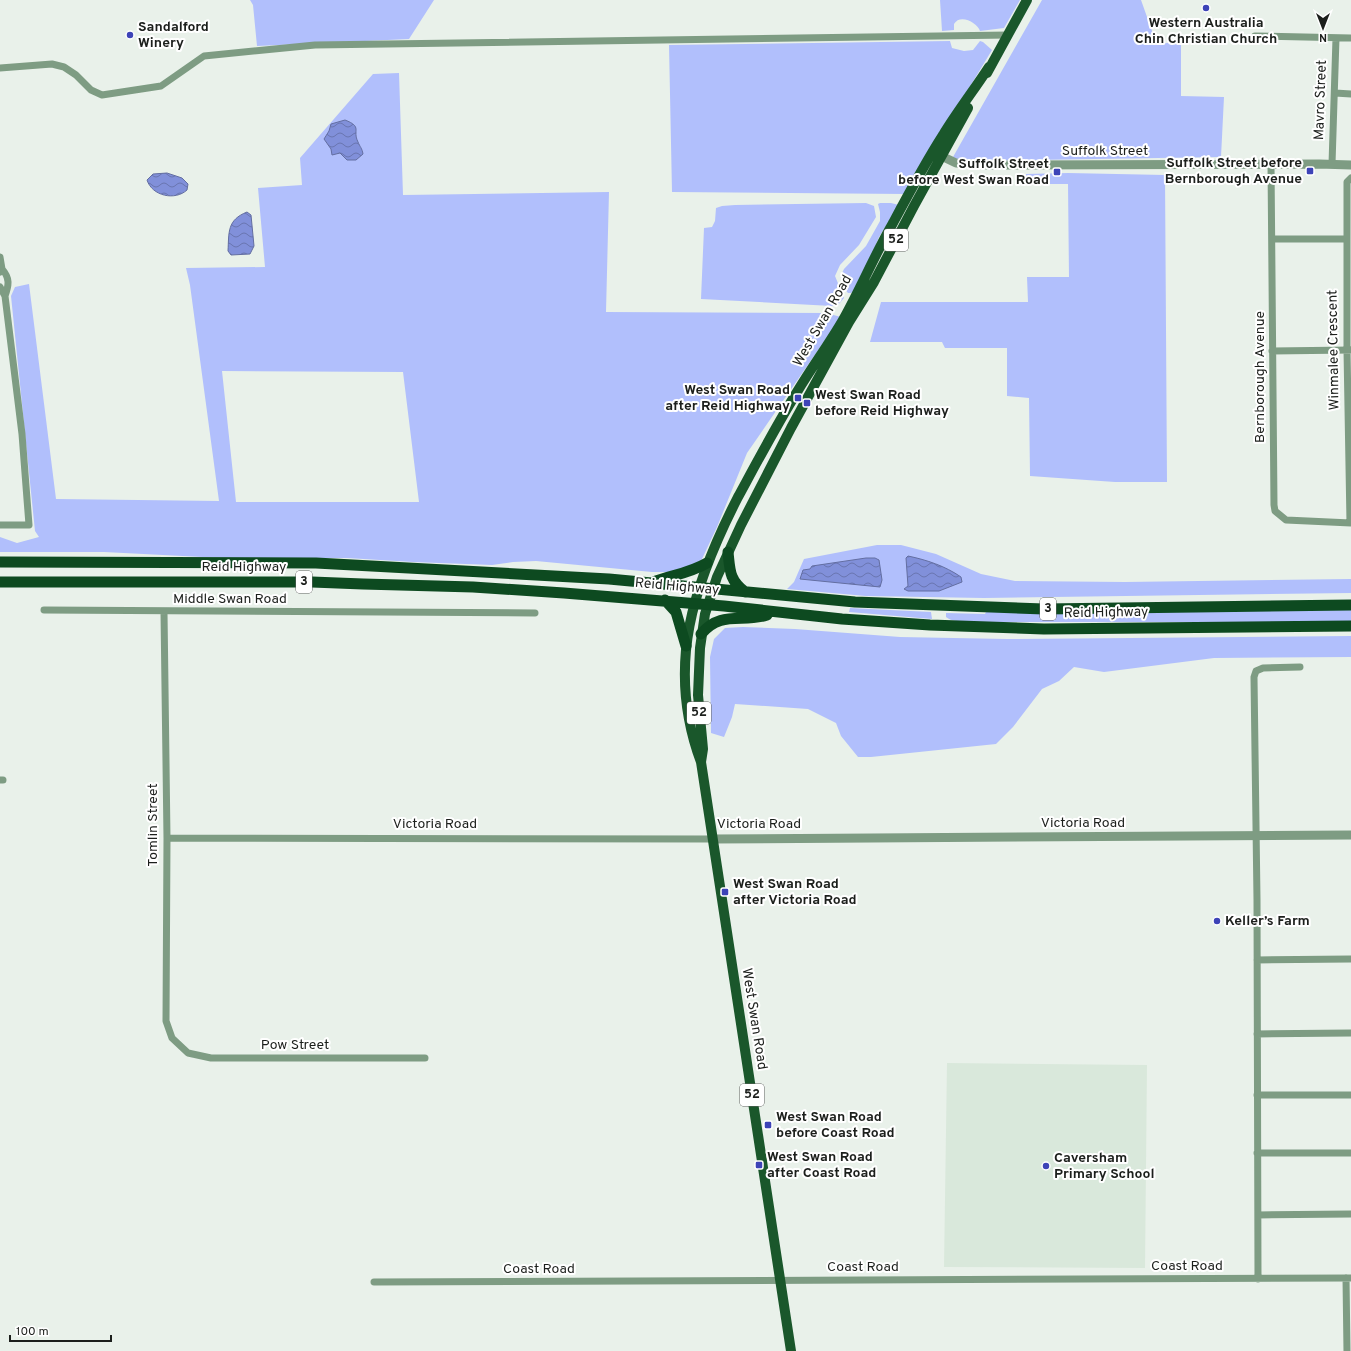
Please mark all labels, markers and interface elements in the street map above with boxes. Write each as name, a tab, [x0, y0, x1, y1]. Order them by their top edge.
marker: Western Australia Chin Christian Church	[1201, 3, 1211, 13]
north arrow	[1303, 8, 1343, 48]
place label: Western Australia Chin Christian Church	[1135, 15, 1277, 48]
place label: Sandalford Winery	[138, 19, 209, 52]
marker: Sandalford Winery	[125, 30, 135, 40]
text: N	[1319, 30, 1327, 44]
street label: Mavro Street	[1311, 60, 1331, 140]
street label: Suffolk Street	[1062, 143, 1148, 160]
place label: Suffolk Street before Bernborough Avenue	[1165, 155, 1302, 188]
place label: Suffolk Street before West Swan Road	[898, 156, 1049, 189]
marker: Suffolk Street before Bernborough Avenue	[1305, 166, 1315, 176]
marker: Suffolk Street before West Swan Road	[1052, 167, 1062, 177]
road number: 52	[884, 229, 908, 251]
street label: West Swan Road	[790, 272, 856, 370]
street label: Winmalee Crescent	[1324, 290, 1344, 410]
street label: Bernborough Avenue	[1252, 311, 1269, 443]
place label: West Swan Road after Reid Highway	[665, 382, 790, 415]
place label: West Swan Road before Reid Highway	[815, 387, 949, 420]
marker: West Swan Road after Reid Highway	[793, 393, 803, 403]
marker: West Swan Road before Reid Highway	[802, 398, 812, 408]
street label: Reid Highway	[202, 559, 286, 576]
road number: 3	[296, 571, 312, 593]
street label: Reid Highway	[634, 575, 720, 599]
street label: Middle Swan Road	[173, 591, 287, 608]
road number: 3	[1040, 598, 1056, 620]
street label: Reid Highway	[1063, 604, 1149, 622]
road number: 52	[687, 702, 711, 724]
street label: Tomlin Street	[145, 783, 162, 867]
street label: Victoria Road	[1041, 815, 1125, 832]
street label: Victoria Road	[393, 816, 477, 833]
street label: Victoria Road	[717, 816, 801, 833]
place label: West Swan Road after Victoria Road	[733, 876, 857, 909]
marker: West Swan Road after Victoria Road	[720, 887, 730, 897]
place label: Keller’s Farm	[1225, 913, 1310, 930]
marker: Keller’s Farm	[1212, 916, 1222, 926]
street label: West Swan Road	[738, 967, 770, 1071]
street label: Pow Street	[261, 1037, 329, 1054]
road number: 52	[740, 1084, 764, 1106]
place label: West Swan Road before Coast Road	[776, 1109, 895, 1142]
marker: West Swan Road before Coast Road	[763, 1120, 773, 1130]
place label: West Swan Road after Coast Road	[767, 1149, 876, 1182]
place label: Caversham Primary School	[1054, 1150, 1155, 1183]
marker: West Swan Road after Coast Road	[754, 1160, 764, 1170]
marker: Caversham Primary School	[1041, 1161, 1051, 1171]
street label: Coast Road	[1151, 1258, 1223, 1275]
street label: Coast Road	[827, 1259, 899, 1276]
street label: Coast Road	[503, 1261, 575, 1278]
scale bar	[10, 1317, 111, 1343]
text: 100 m	[16, 1324, 49, 1340]

